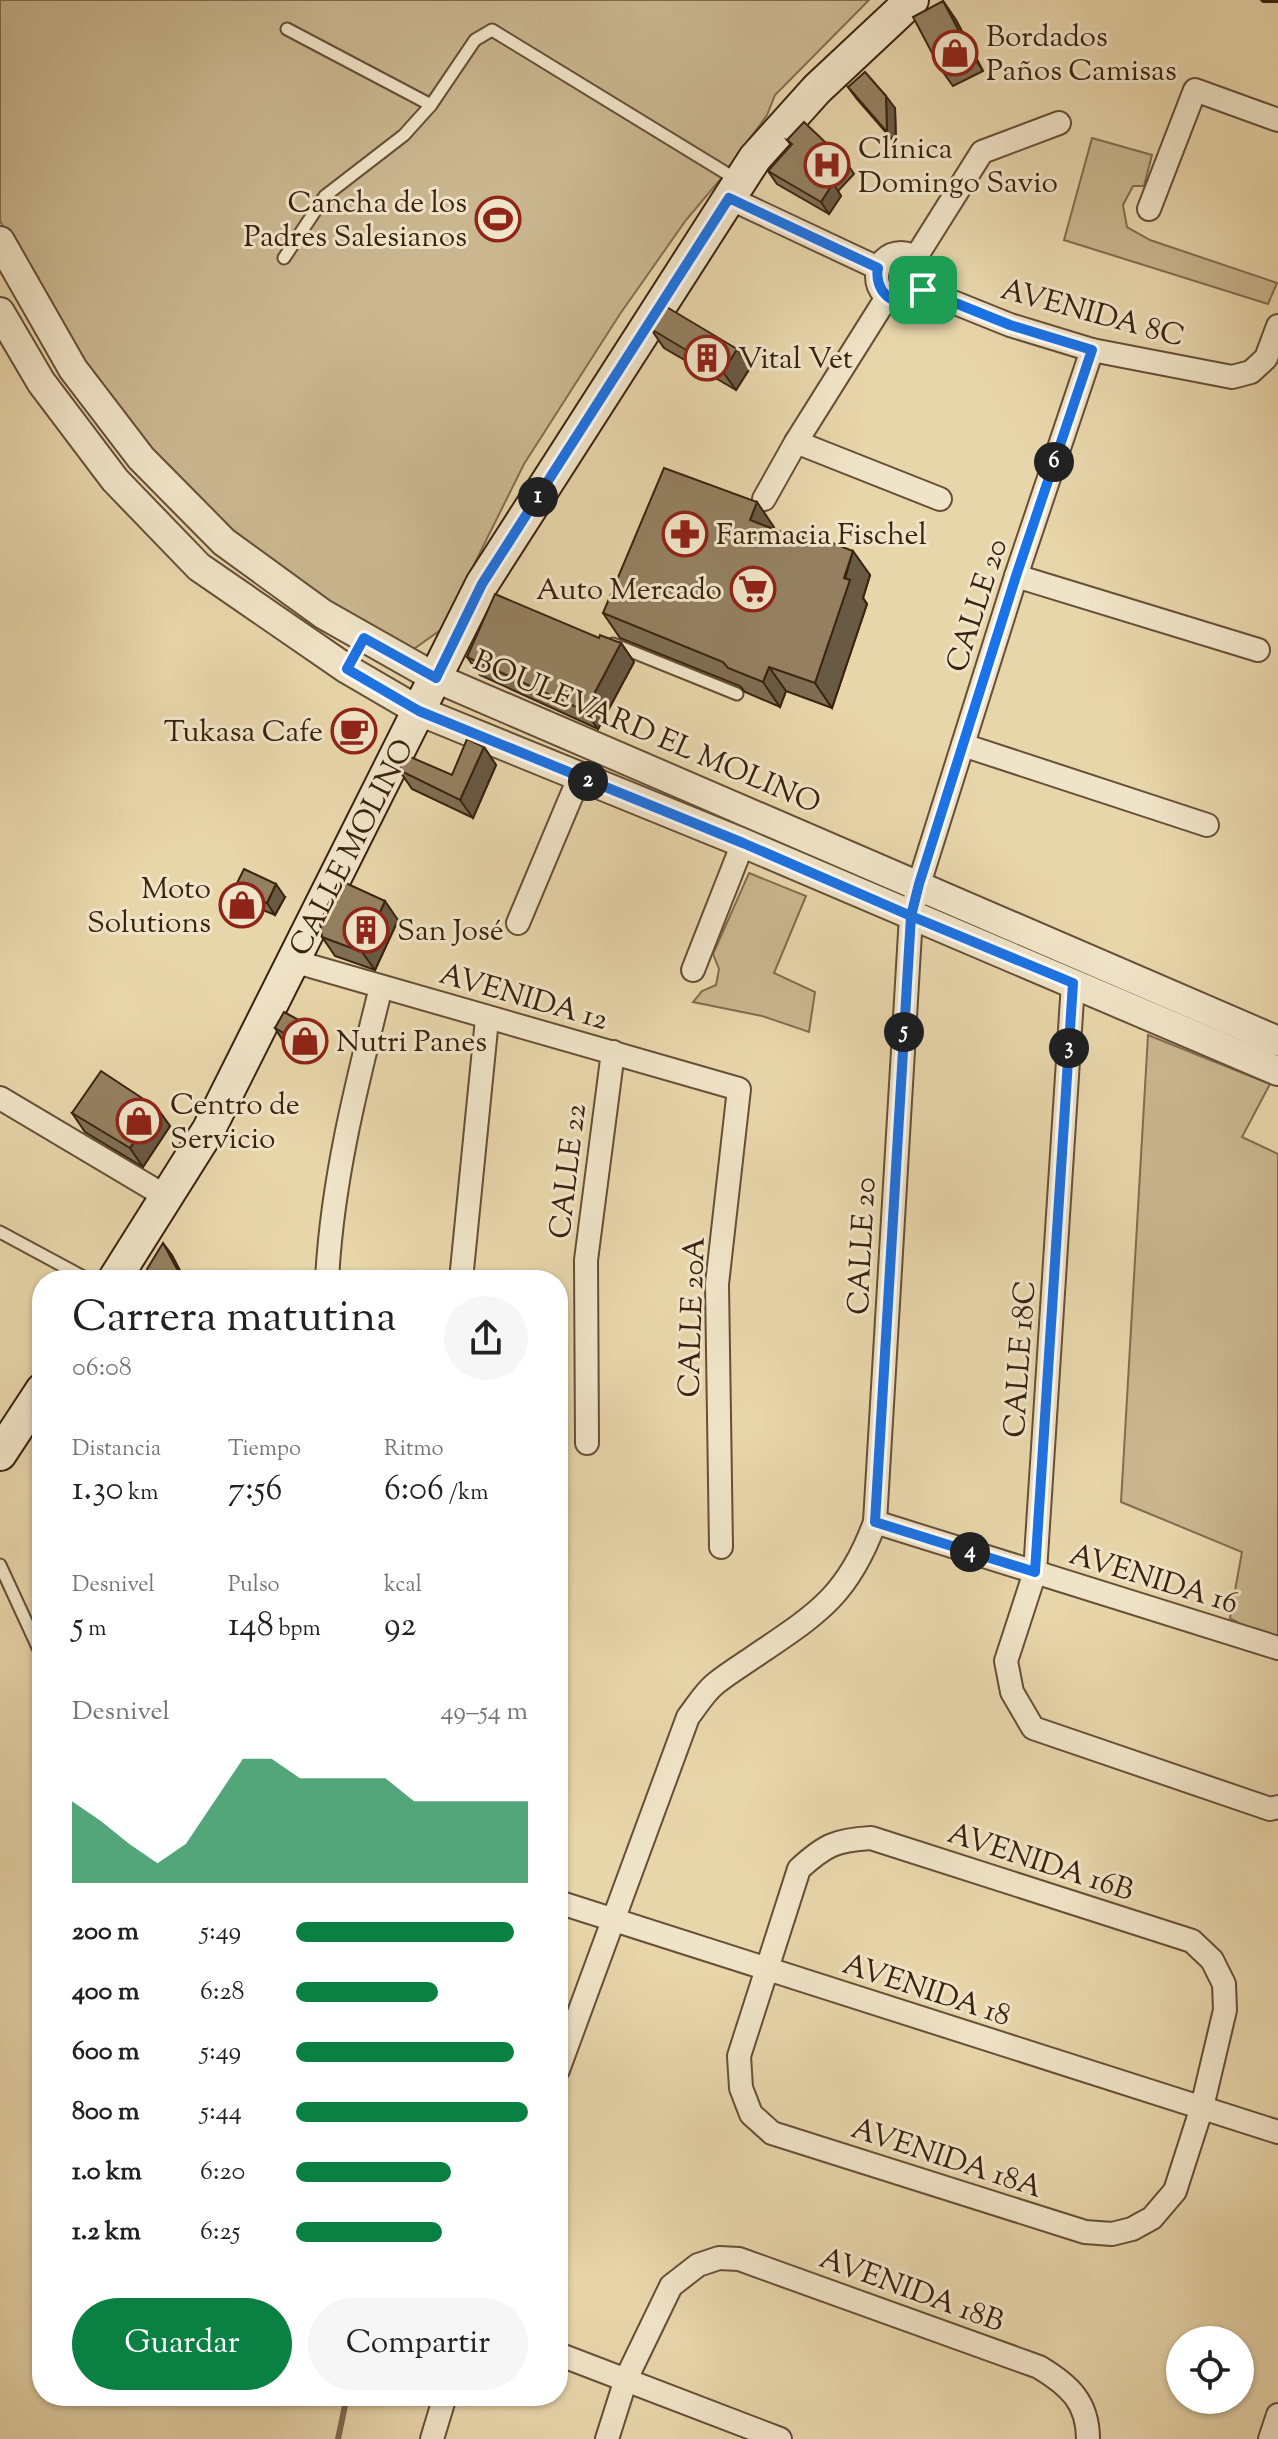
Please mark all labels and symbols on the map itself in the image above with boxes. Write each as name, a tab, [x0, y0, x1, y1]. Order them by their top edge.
place label: Bordados Paños Camisas	[986, 17, 1177, 94]
shop icon: Bordados Paños Camisas	[931, 29, 979, 77]
place label: Clínica Domingo Savio	[858, 129, 1058, 206]
hospital icon: Clínica Domingo Savio	[803, 141, 851, 189]
place label: Cancha de los Padres Salesianos	[244, 183, 467, 260]
sports icon: Cancha de los Padres Salesianos	[474, 195, 522, 243]
pin	[889, 256, 957, 324]
street label: AVENIDA 8C	[996, 269, 1189, 360]
building icon: Vital Vet	[683, 334, 731, 382]
place label: Vital Vet	[738, 339, 853, 382]
pin: 6	[1034, 442, 1074, 482]
pin: 1	[518, 477, 558, 517]
pharmacy icon: Farmacia Fischel	[661, 510, 709, 558]
place label: Farmacia Fischel	[716, 515, 927, 558]
street label: CALLE 20	[937, 534, 1020, 678]
supermarket icon: Auto Mercado	[729, 565, 777, 613]
place label: Auto Mercado	[536, 570, 722, 613]
street label: BOULEVARD EL MOLINO	[466, 640, 827, 826]
cafe icon: Tukasa Cafe	[330, 707, 378, 755]
place label: Tukasa Cafe	[164, 712, 323, 755]
street label: CALLE MOLINO	[280, 732, 426, 964]
pin: 2	[568, 761, 608, 801]
place label: Moto Solutions	[87, 869, 211, 946]
shop icon: Moto Solutions	[218, 881, 266, 929]
building icon: San José	[342, 906, 390, 954]
place label: San José	[397, 911, 504, 954]
street label: AVENIDA 12	[434, 954, 613, 1043]
pin: 5	[884, 1012, 924, 1052]
shop icon: Nutri Panes	[281, 1017, 329, 1065]
place label: Nutri Panes	[336, 1022, 487, 1065]
pin: 3	[1049, 1028, 1089, 1068]
place label: Centro de Servicio	[170, 1085, 300, 1162]
shop icon: Centro de Servicio	[115, 1097, 163, 1145]
street label: CALLE 22	[540, 1101, 599, 1241]
street label: CALLE 20	[838, 1176, 889, 1316]
street label: CALLE 20A	[669, 1236, 718, 1398]
street label: CALLE 18C	[995, 1279, 1048, 1439]
pin: 4	[950, 1532, 990, 1572]
street label: AVENIDA 16	[1064, 1534, 1243, 1626]
street label: AVENIDA 16B	[942, 1813, 1139, 1914]
street label: AVENIDA 18	[837, 1944, 1016, 2039]
street label: AVENIDA 18A	[845, 2108, 1047, 2211]
street label: AVENIDA 18B	[813, 2238, 1009, 2345]

